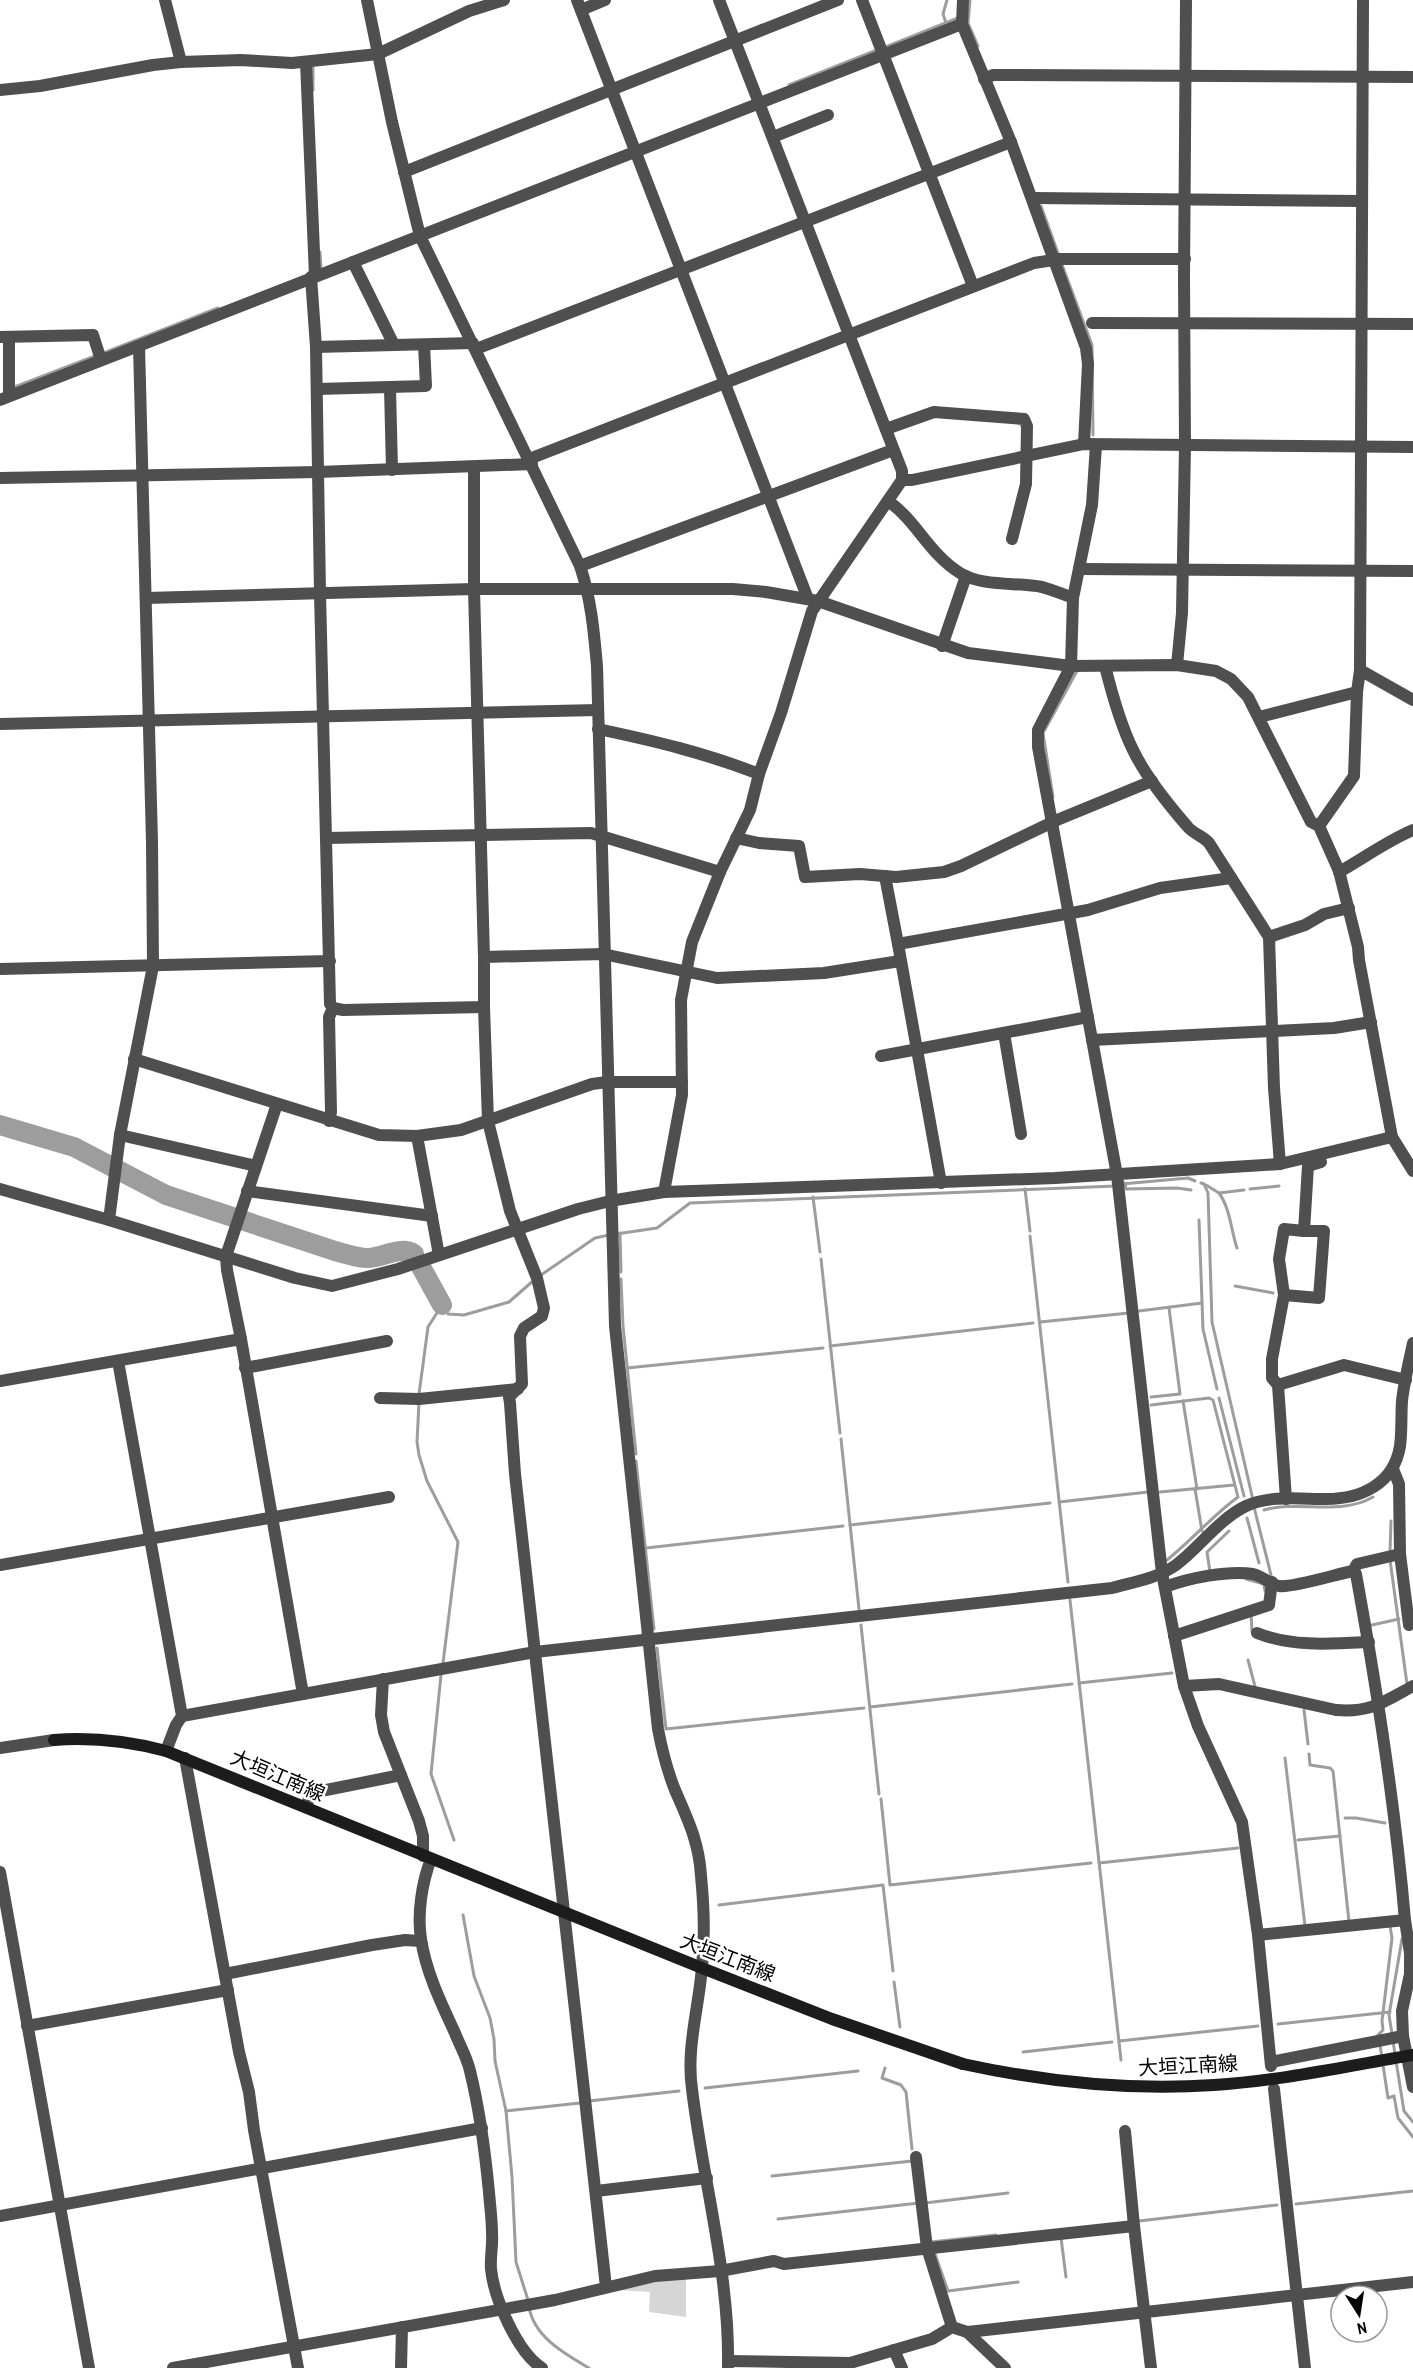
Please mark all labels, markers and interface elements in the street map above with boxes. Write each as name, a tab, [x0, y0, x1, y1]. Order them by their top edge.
street label: 大垣江南線	[227, 1743, 329, 1807]
street label: 大垣江南線	[676, 1926, 780, 1988]
street label: 大垣江南線	[1137, 2049, 1239, 2081]
north arrow	[1329, 2284, 1389, 2344]
text: N	[1355, 2317, 1369, 2340]

